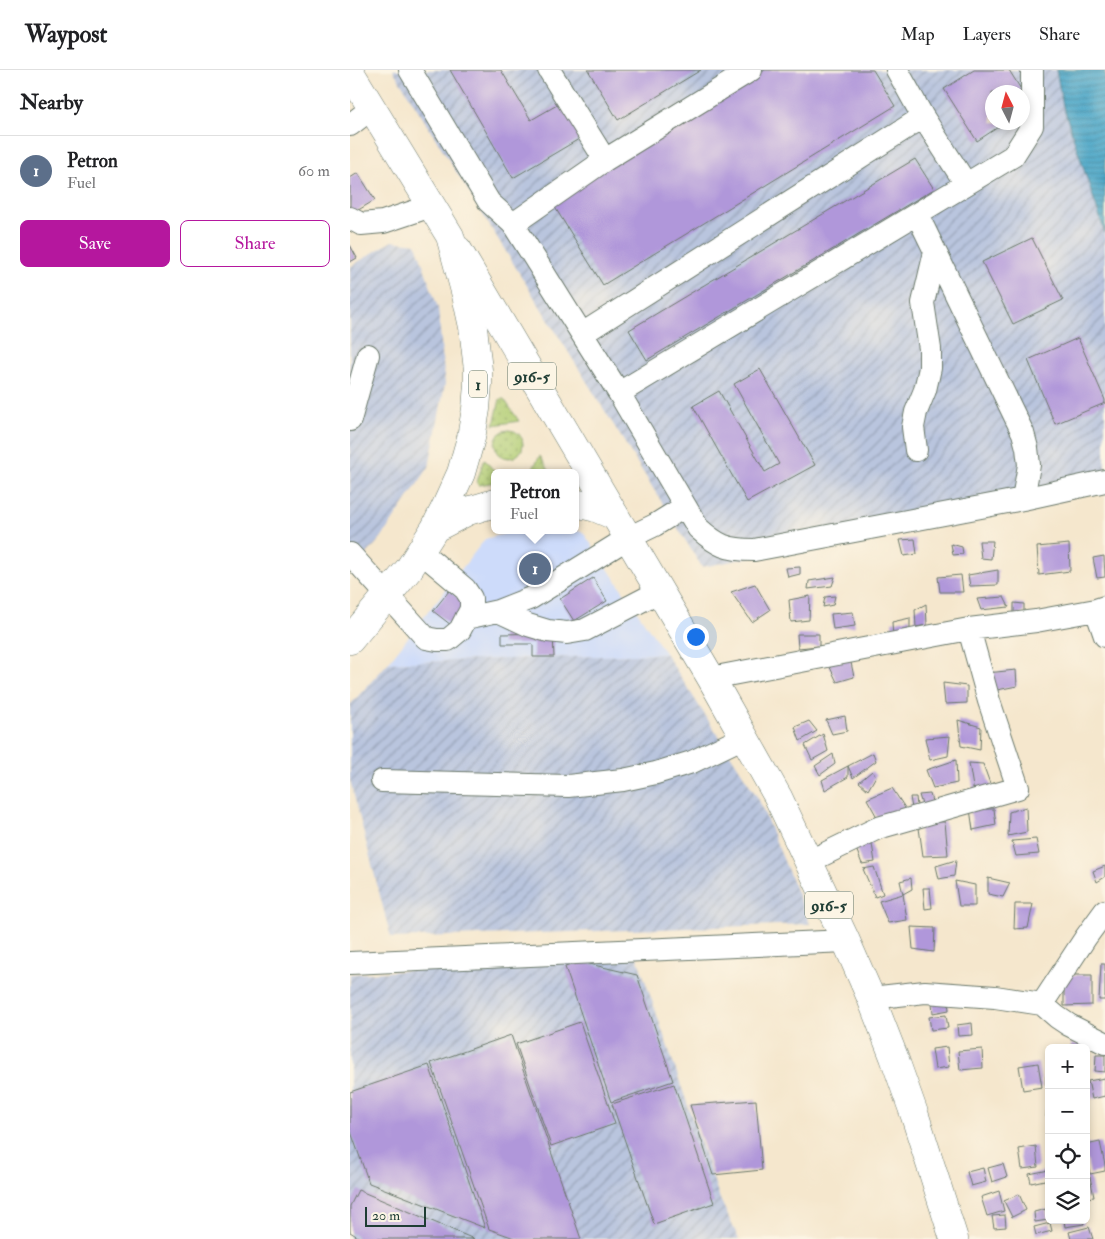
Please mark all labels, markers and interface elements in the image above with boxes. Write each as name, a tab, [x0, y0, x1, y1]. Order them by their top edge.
text: Waypost	[25, 19, 107, 50]
text: Map	[901, 23, 935, 46]
text: Layers	[963, 23, 1011, 46]
text: Share	[1039, 23, 1080, 46]
north arrow	[985, 85, 1030, 130]
text: Nearby	[20, 89, 83, 116]
text: Petron	[67, 149, 118, 173]
text: 1	[33, 161, 39, 181]
text: 60 m	[298, 161, 330, 181]
text: Fuel	[67, 173, 96, 193]
button: Save	[20, 220, 170, 267]
button: Share	[180, 220, 330, 267]
road number: 916-5	[508, 362, 556, 390]
road number: 1	[469, 370, 487, 398]
popup	[491, 469, 579, 534]
text: Petron	[510, 480, 560, 504]
text: Fuel	[510, 504, 538, 524]
pin: 1	[519, 550, 551, 588]
your location	[683, 624, 709, 650]
road number: 916-5	[805, 892, 853, 918]
map controls	[1045, 1044, 1090, 1224]
button: +	[1045, 1044, 1090, 1089]
button: −	[1045, 1089, 1090, 1134]
button: locate	[1045, 1134, 1090, 1179]
button: layers	[1045, 1179, 1090, 1224]
scale bar	[365, 1204, 426, 1227]
text: 20 m	[372, 1207, 400, 1224]

